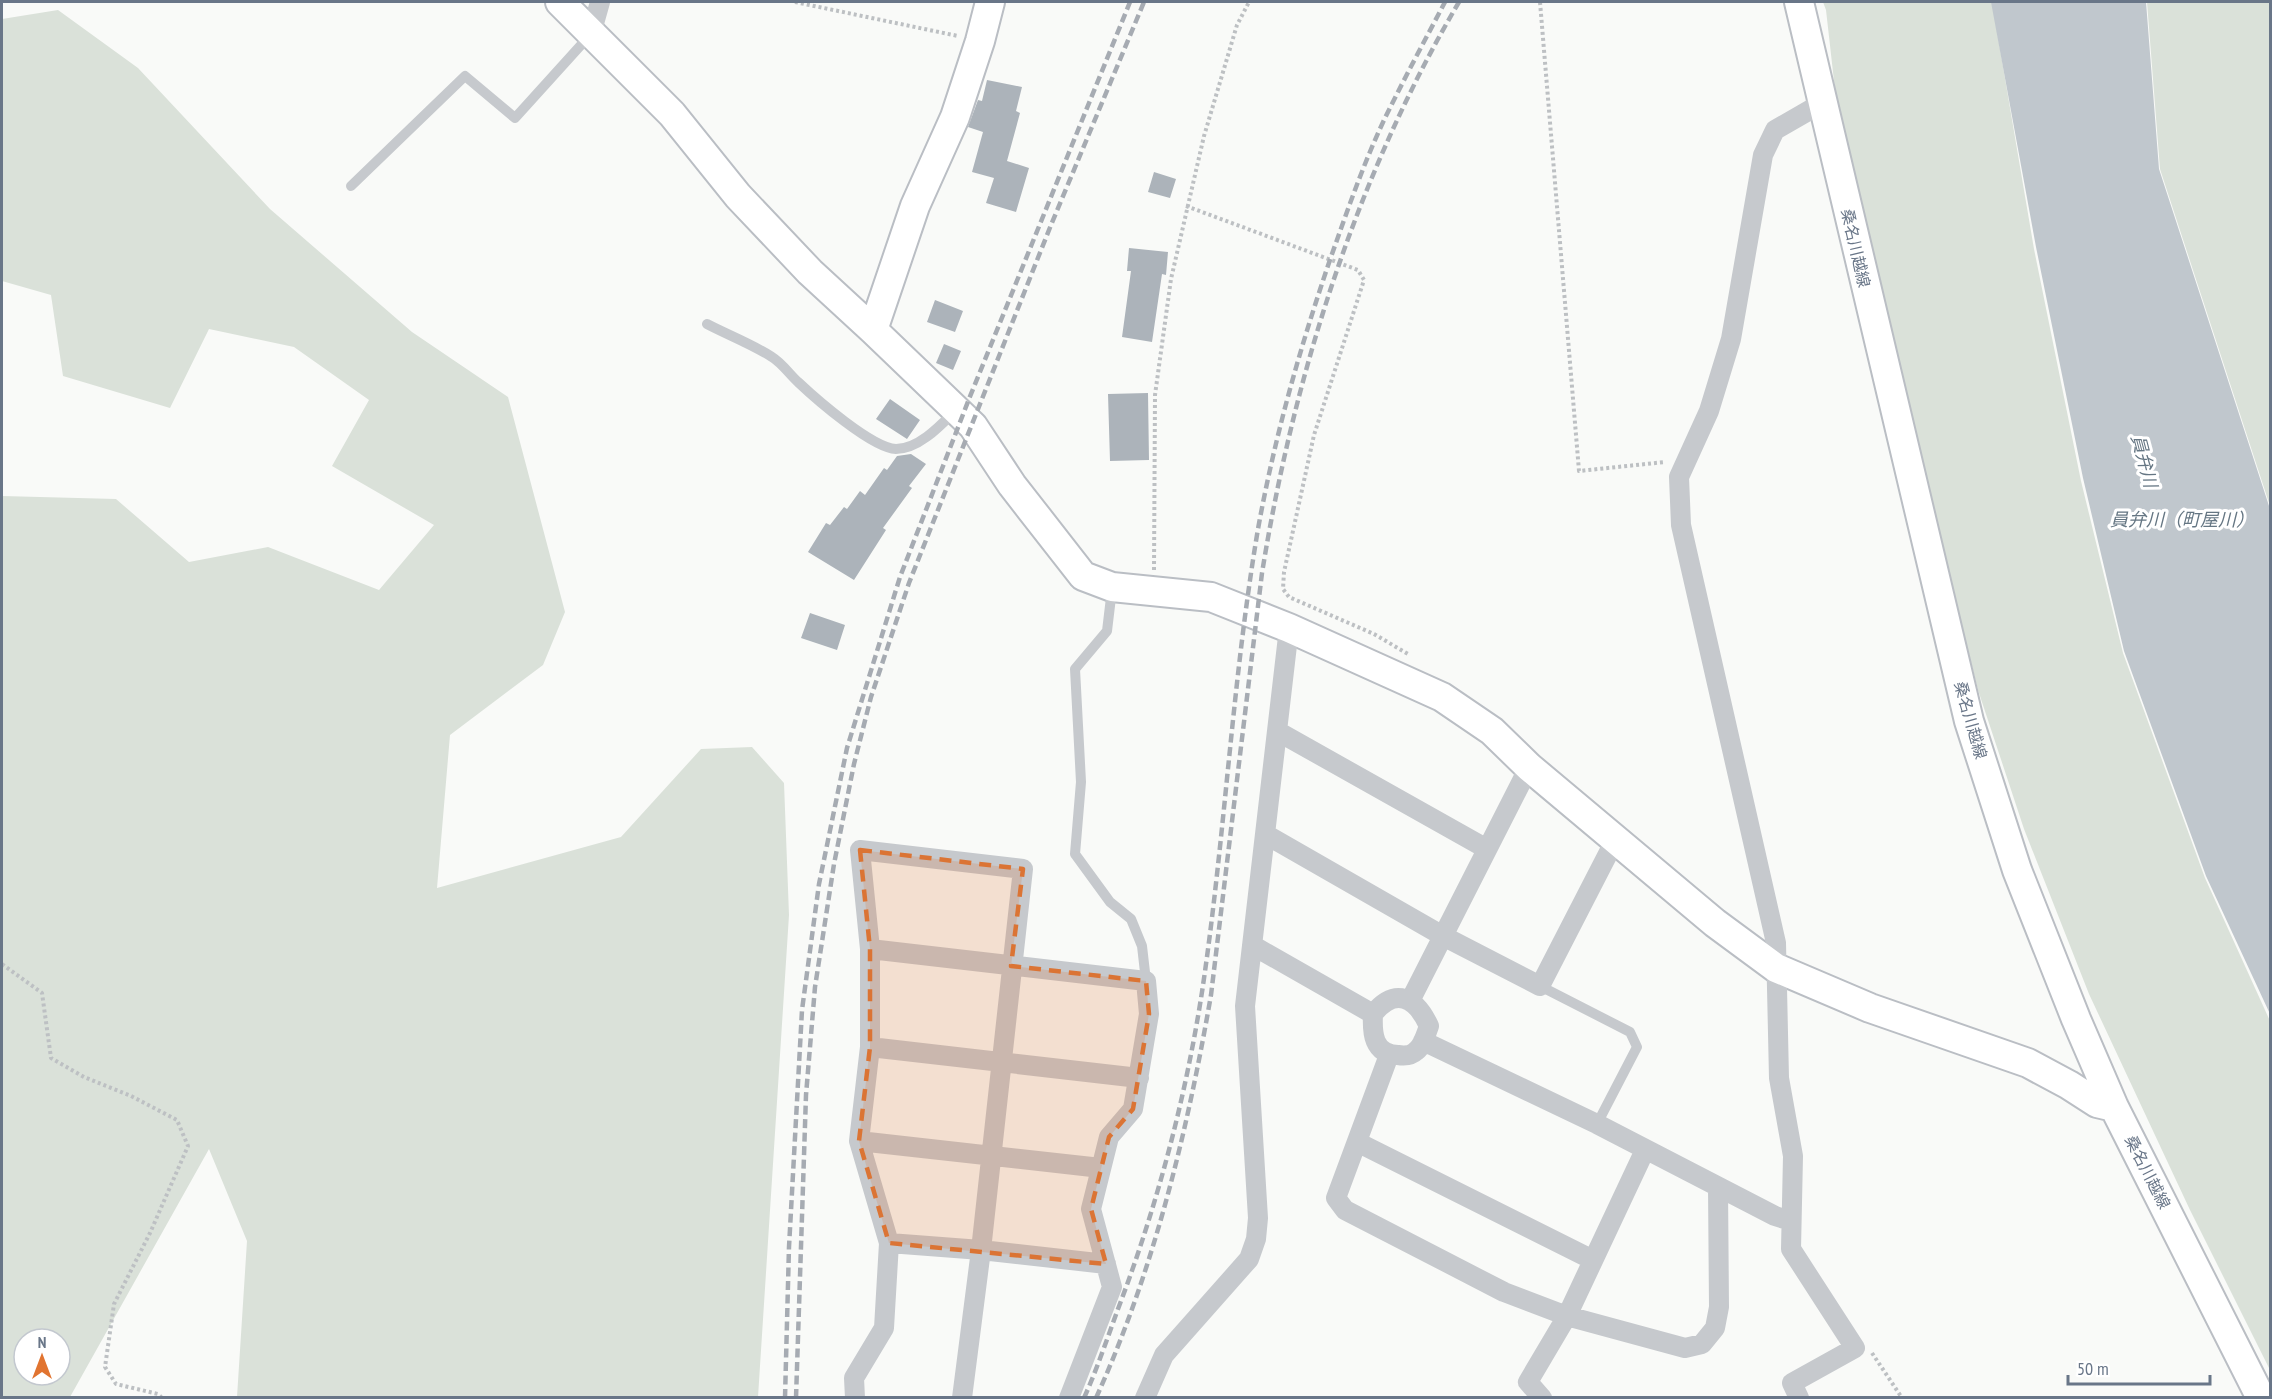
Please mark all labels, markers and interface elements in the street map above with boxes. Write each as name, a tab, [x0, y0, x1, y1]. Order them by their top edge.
street label: 桑名川越線	[1837, 207, 1875, 289]
water label: 員弁川	[2126, 432, 2163, 492]
water label: 員弁川（町屋川）	[2110, 508, 2254, 531]
street label: 桑名川越線	[1950, 679, 1992, 761]
street label: 桑名川越線	[2121, 1132, 2175, 1212]
north arrow	[12, 1327, 72, 1387]
text: N	[38, 1332, 46, 1352]
scale bar	[2068, 1348, 2210, 1386]
text: 50 m	[2077, 1357, 2109, 1380]

